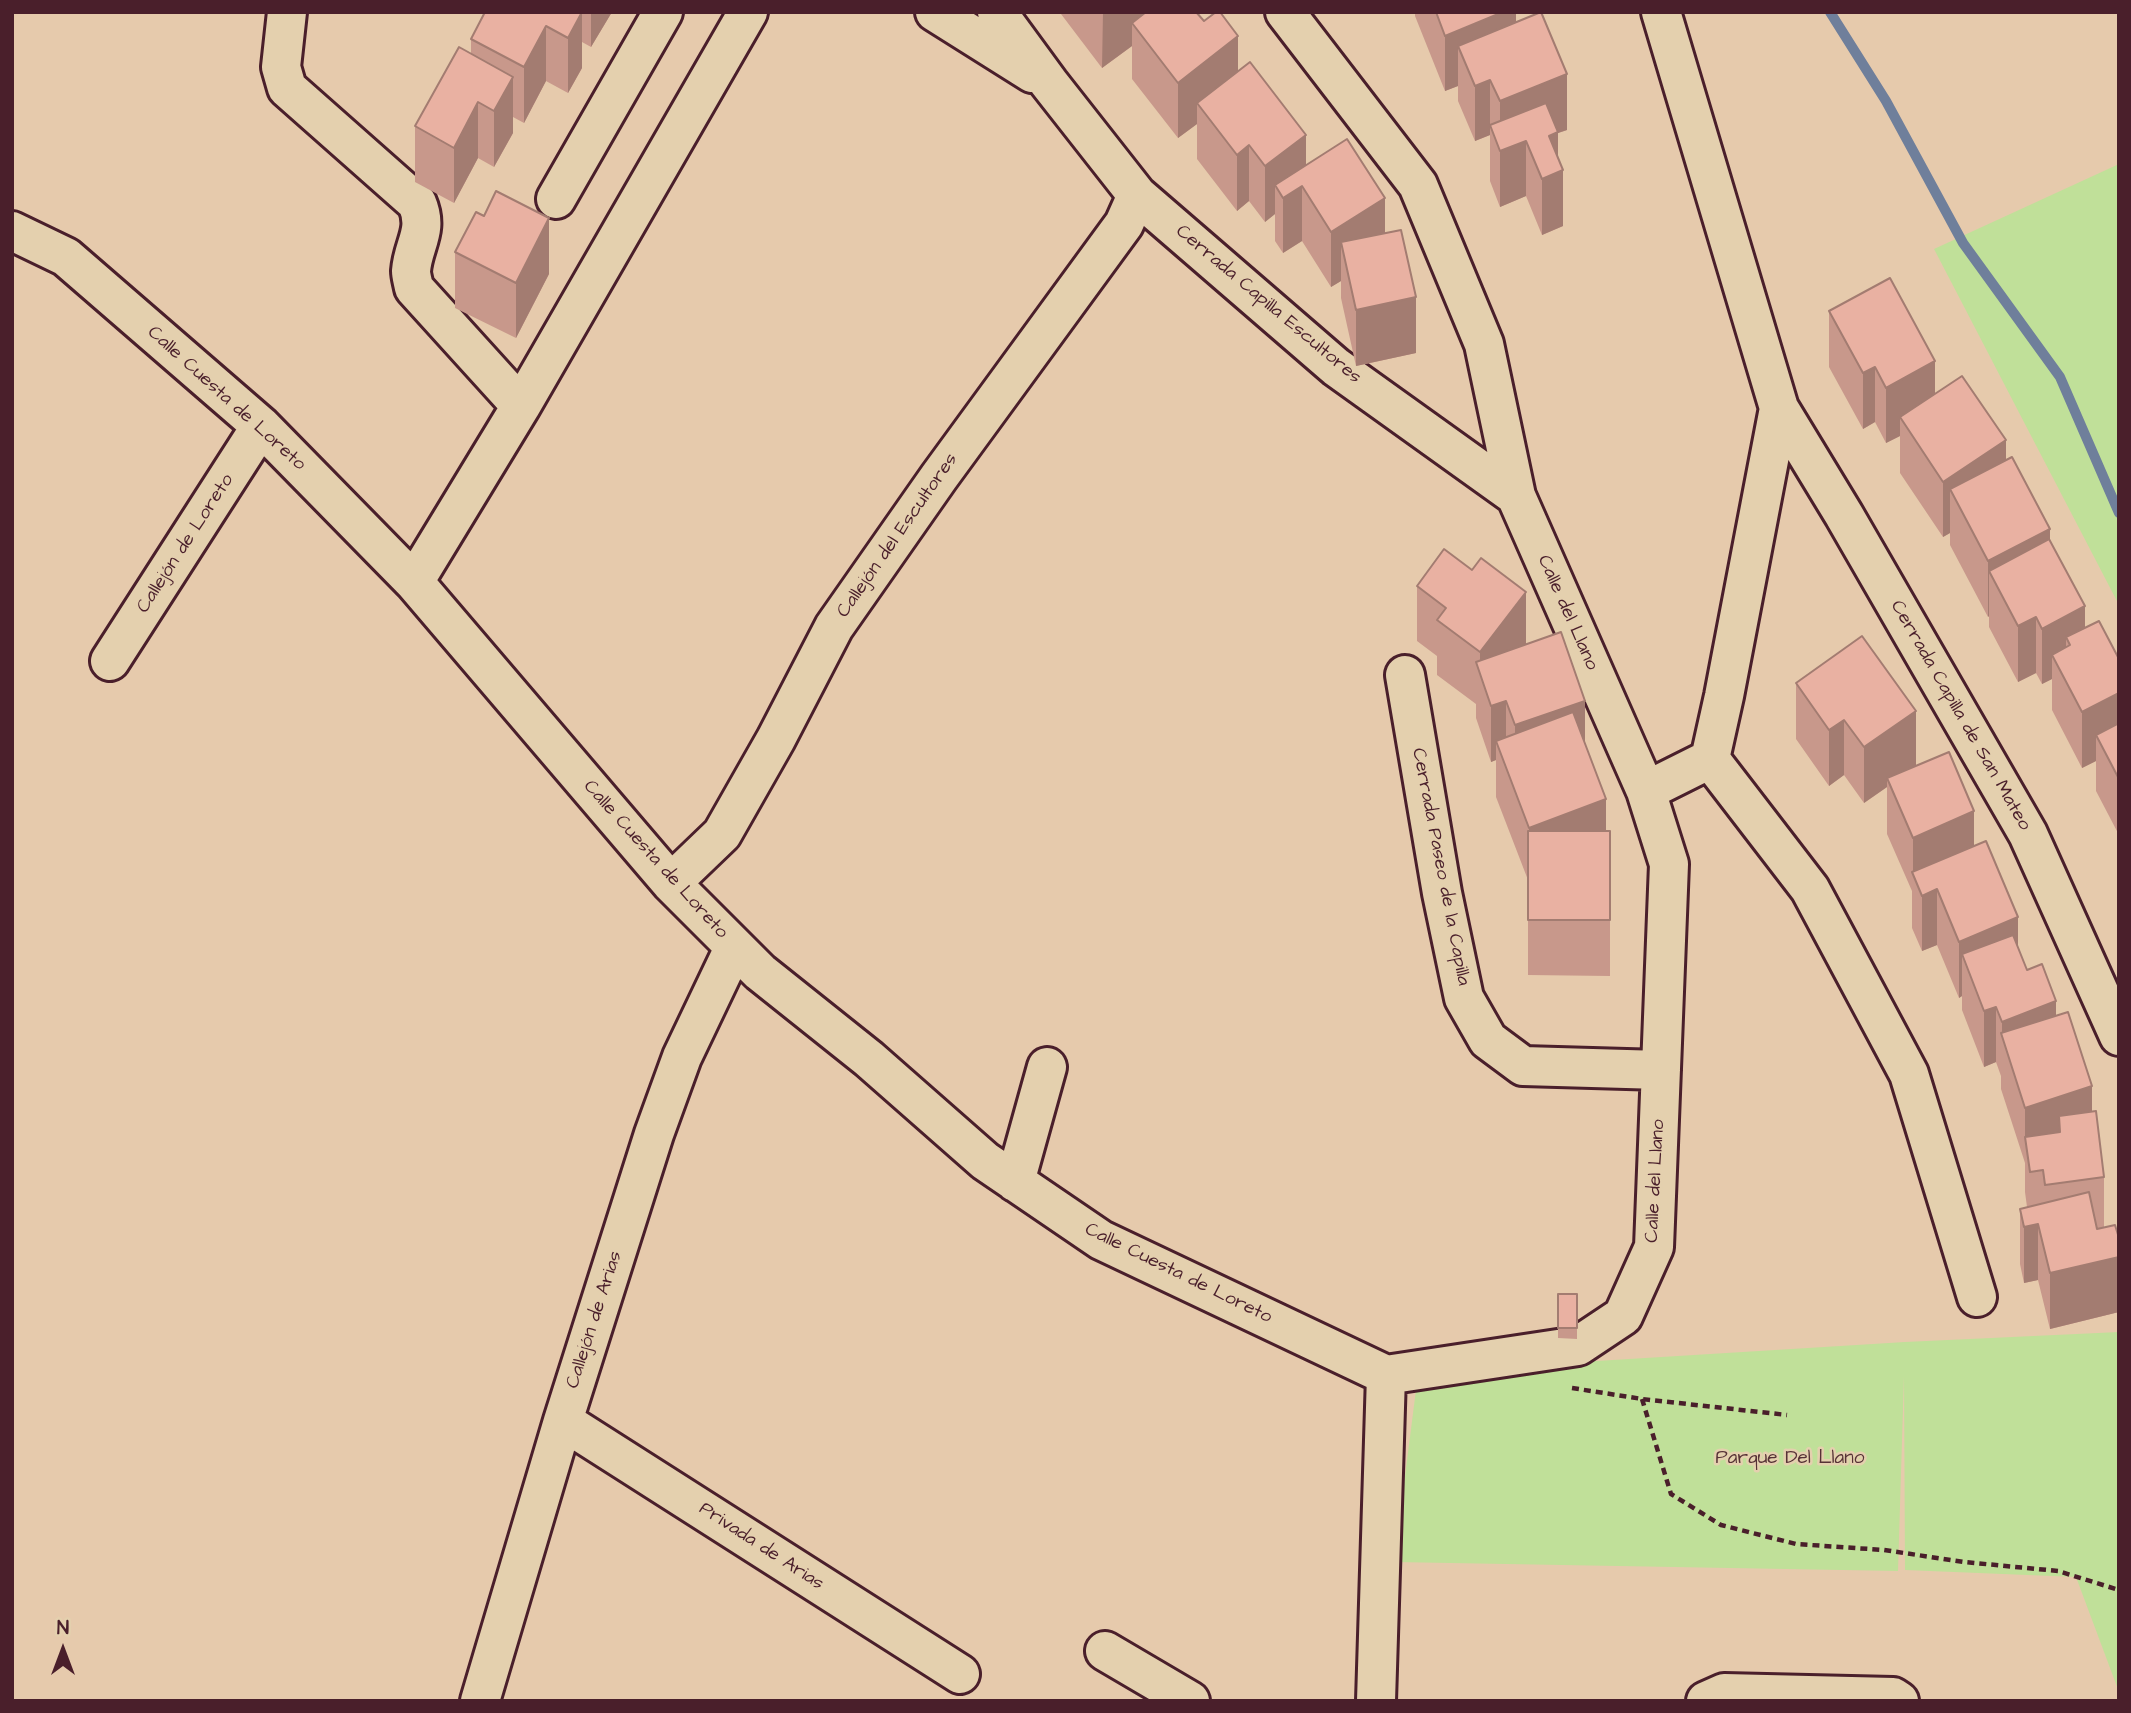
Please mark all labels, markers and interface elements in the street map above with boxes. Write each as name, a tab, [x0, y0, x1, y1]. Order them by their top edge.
street label: Cerrada Capilla Escultores	[1171, 221, 1365, 389]
street label: Calle Cuesta de Loreto	[142, 322, 310, 476]
street label: Callejón del Escultores	[833, 449, 963, 623]
street label: Callejón de Loreto	[133, 470, 239, 618]
street label: Calle del Llano	[1531, 552, 1603, 674]
street label: Cerrada Capilla de San Mateo	[1885, 597, 2035, 835]
street label: Cerrada Paseo de la Capilla	[1406, 746, 1474, 988]
street label: Calle Cuesta de Loreto	[578, 776, 732, 944]
street label: Calle del Llano	[1641, 1119, 1671, 1243]
street label: Calle Cuesta de Loreto	[1081, 1219, 1275, 1329]
street label: Callejón de Arias	[562, 1249, 628, 1391]
park label: Parque Del Llano	[1716, 1448, 1864, 1470]
street label: Privada de Arias	[694, 1498, 828, 1596]
north arrow	[28, 1615, 98, 1685]
text: N	[57, 1615, 69, 1642]

